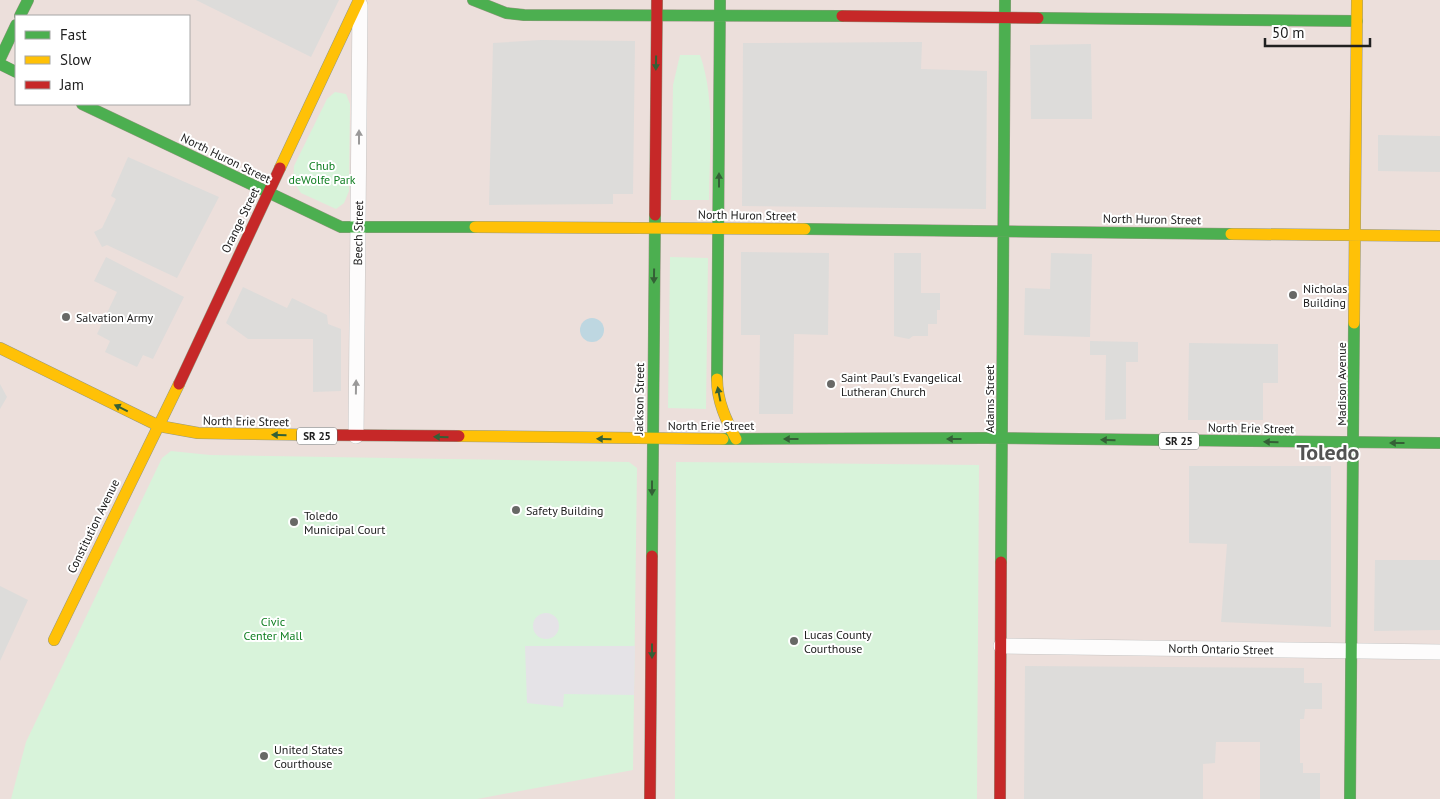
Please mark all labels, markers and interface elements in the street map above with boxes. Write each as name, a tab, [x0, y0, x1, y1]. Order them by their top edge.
legend	[15, 15, 190, 105]
scale bar	[1265, 15, 1370, 47]
text: 50 m	[1272, 23, 1305, 42]
text: Fast	[60, 25, 87, 44]
text: Slow	[60, 50, 91, 69]
one-way arrow	[652, 55, 660, 71]
text: Jam	[59, 75, 84, 94]
one-way arrow	[355, 129, 363, 145]
street label: North Huron Street	[179, 130, 273, 186]
park label: Chub deWolfe Park	[289, 158, 356, 187]
one-way arrow	[715, 171, 723, 187]
street label: Orange Street	[218, 185, 262, 255]
street label: Beech Street	[350, 200, 366, 266]
street label: North Huron Street	[698, 207, 796, 223]
street label: North Huron Street	[1103, 211, 1201, 227]
one-way arrow	[650, 268, 658, 284]
place label: Nicholas Building	[1303, 281, 1347, 310]
marker: Nicholas Building	[1287, 289, 1299, 301]
place label: Salvation Army	[76, 310, 154, 325]
marker: Salvation Army	[60, 311, 72, 323]
street label: Madison Avenue	[1334, 342, 1349, 426]
street label: Jackson Street	[631, 363, 647, 436]
street label: Adams Street	[982, 365, 997, 433]
place label: Saint Paul's Evangelical Lutheran Church	[841, 370, 962, 399]
marker: Saint Paul's Evangelical Lutheran Church	[825, 378, 837, 390]
one-way arrow	[352, 379, 360, 395]
one-way arrow	[715, 386, 723, 402]
one-way arrow	[114, 404, 128, 412]
street label: North Erie Street	[203, 413, 289, 429]
street label: North Erie Street	[668, 418, 754, 433]
street label: North Erie Street	[1208, 420, 1294, 436]
road number: SR 25	[297, 428, 337, 444]
one-way arrow	[271, 431, 287, 439]
road number: SR 25	[1159, 432, 1199, 450]
one-way arrow	[433, 433, 449, 441]
one-way arrow	[596, 435, 612, 443]
one-way arrow	[783, 435, 799, 443]
one-way arrow	[946, 435, 962, 443]
one-way arrow	[1100, 436, 1116, 444]
one-way arrow	[1263, 437, 1279, 445]
district label: Toledo	[1297, 438, 1360, 466]
one-way arrow	[1389, 439, 1405, 447]
street label: Constitution Avenue	[64, 476, 122, 576]
one-way arrow	[648, 480, 656, 496]
place label: Safety Building	[526, 503, 603, 518]
marker: Safety Building	[510, 504, 522, 516]
place label: Toledo Municipal Court	[304, 508, 385, 537]
marker: Toledo Municipal Court	[288, 516, 300, 528]
park label: Civic Center Mall	[244, 614, 303, 643]
place label: Lucas County Courthouse	[804, 627, 872, 656]
marker: Lucas County Courthouse	[788, 635, 800, 647]
street label: North Ontario Street	[1168, 641, 1274, 657]
one-way arrow	[648, 643, 656, 659]
place label: United States Courthouse	[274, 742, 343, 771]
marker: United States Courthouse	[258, 750, 270, 762]

